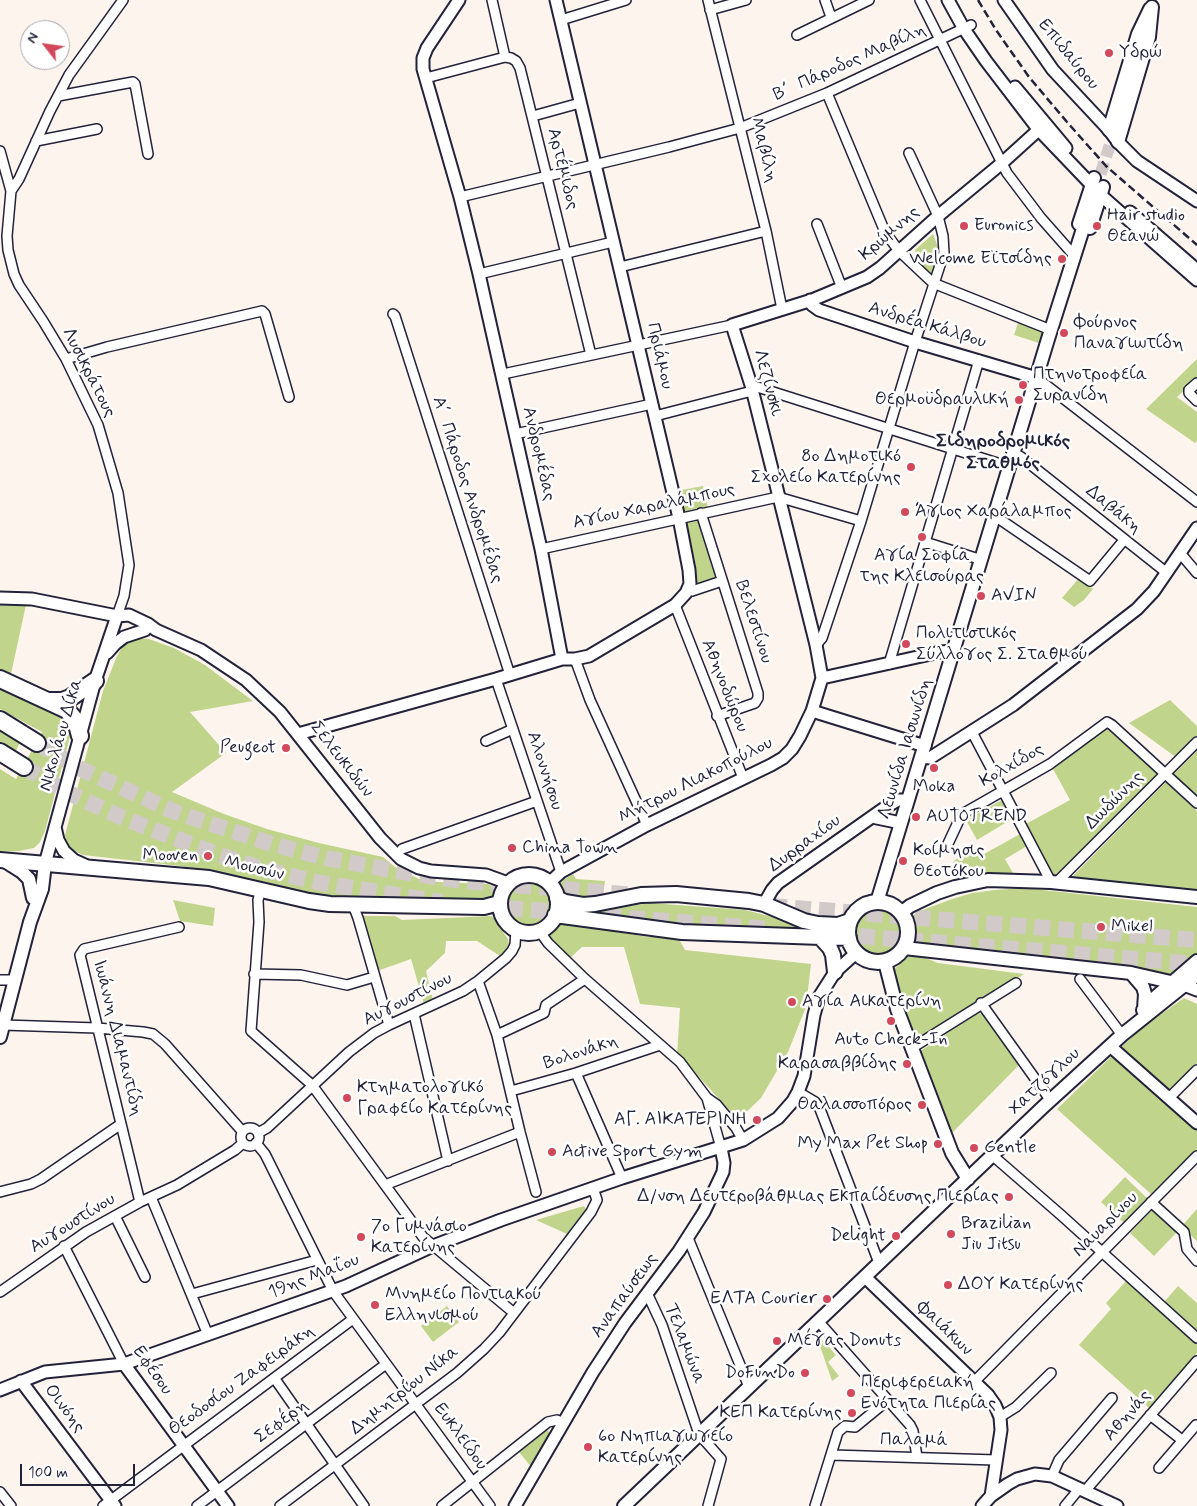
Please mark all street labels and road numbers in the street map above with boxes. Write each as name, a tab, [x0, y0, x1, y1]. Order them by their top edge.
street label: Επιδαύρου	[1033, 15, 1103, 95]
street label: Β΄ Πάροδος Μαβίλη	[770, 20, 930, 106]
street label: Μαβίλη	[745, 115, 781, 185]
street label: Αρτέμιδος	[541, 126, 583, 212]
street label: Κρώμνης	[856, 202, 924, 266]
street label: Ανδρέα Κάλβου	[865, 298, 989, 354]
street label: Πριάμου	[641, 321, 677, 391]
street label: Λυσικράτους	[56, 324, 120, 422]
street label: Λεζίνσκι	[748, 347, 786, 419]
street label: Α΄ Πάροδος Ανδρομέδας	[427, 394, 507, 586]
street label: Ανδρομέδας	[517, 405, 559, 503]
street label: Αγίου Χαραλάμπους	[571, 479, 737, 535]
street label: Δαβάκη	[1081, 481, 1145, 539]
street label: Βελεστίνου	[729, 578, 777, 666]
street label: Αθηνοδώρου	[696, 636, 752, 736]
street label: Νικολάου Δίκα	[36, 676, 88, 794]
street label: Λεωνίδα Ιασωνίδη	[874, 676, 938, 822]
street label: Σελευκιδών	[305, 718, 377, 802]
street label: Αλοννήσου	[521, 729, 567, 813]
street label: Μήτρου Λιακοπούλου	[615, 733, 777, 829]
street label: Κολχίδος	[976, 739, 1048, 793]
street label: Δωδώνης	[1081, 767, 1149, 835]
street label: Δυρραχίου	[765, 811, 845, 877]
street label: Μουσών	[222, 852, 286, 886]
street label: Ιωάννη Διαμαντίδη	[87, 958, 147, 1118]
street label: Αυγουστίνου	[360, 968, 456, 1032]
street label: Βολονάκη	[541, 1031, 621, 1075]
street label: Χατζόγλου	[1005, 1044, 1085, 1120]
street label: Ναυαρίνου	[1069, 1188, 1143, 1262]
street label: Αυγουστίνου	[26, 1189, 120, 1259]
street label: Αναπαύσεως	[587, 1249, 663, 1343]
street label: 19ης Μαΐου	[265, 1250, 363, 1304]
street label: Φαιάκων	[911, 1297, 977, 1361]
street label: Τελαμώνα	[659, 1301, 709, 1387]
street label: Θεοδοσίου Ζαφειράκη	[165, 1321, 319, 1441]
street label: Εφέσου	[127, 1342, 177, 1400]
street label: Δημητρίου Νίκα	[346, 1342, 464, 1440]
street label: Οινόης	[39, 1380, 89, 1438]
street label: Αθηνάς	[1100, 1386, 1156, 1446]
street label: Σεφέρη	[251, 1395, 313, 1449]
street label: Ευκλείδου	[428, 1399, 492, 1475]
street label: Παλαμά	[880, 1430, 948, 1452]

